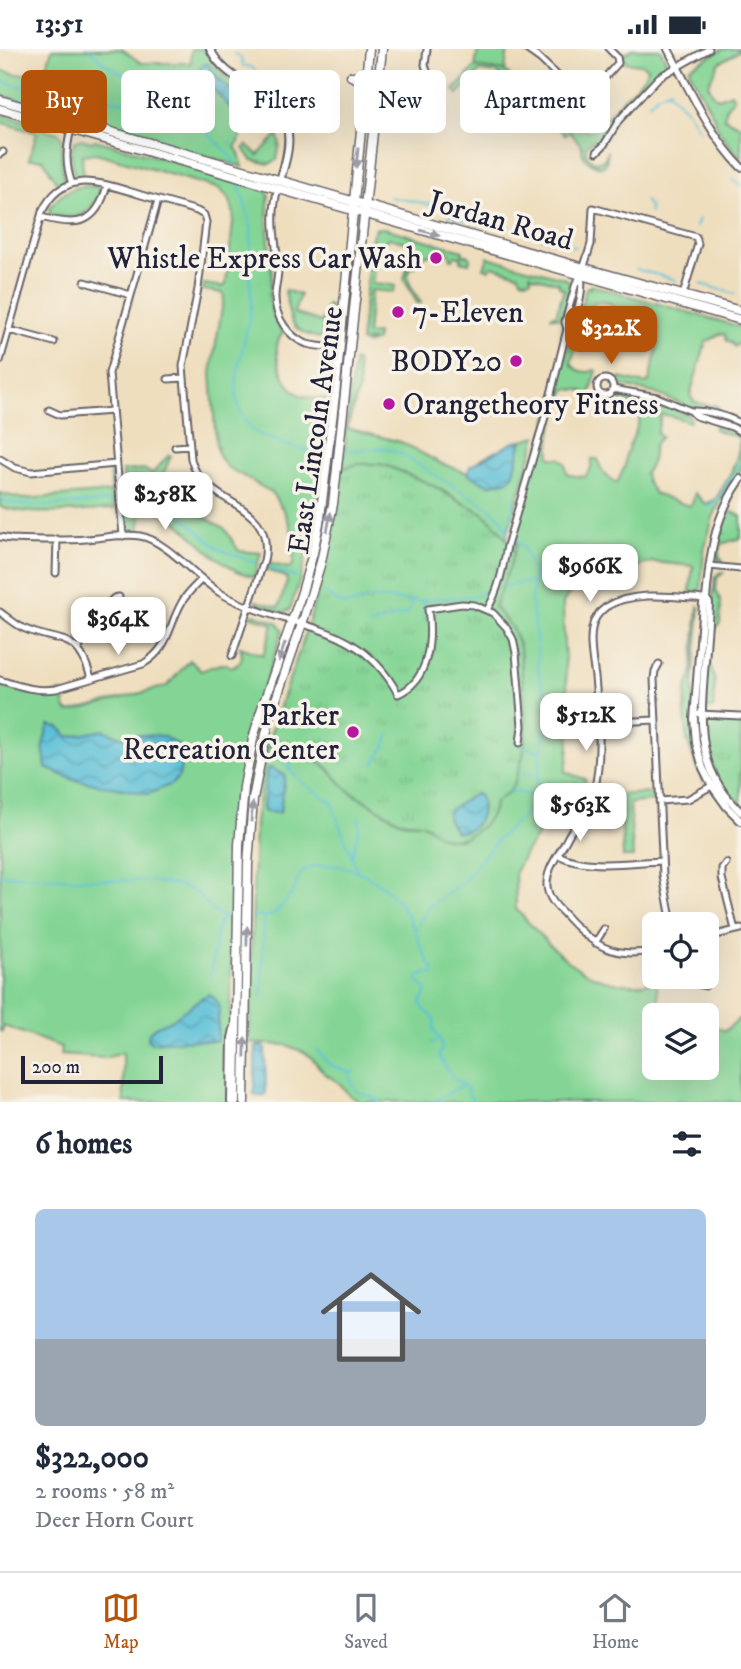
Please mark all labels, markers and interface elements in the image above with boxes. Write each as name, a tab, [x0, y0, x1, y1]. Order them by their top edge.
text: 13:51	[35, 8, 84, 41]
chip: Buy	[21, 70, 107, 133]
chip: Rent	[121, 70, 215, 133]
chip: Filters	[229, 70, 340, 133]
chip: New	[354, 70, 446, 133]
chip: Apartment	[460, 70, 610, 133]
one-way arrow	[351, 148, 362, 170]
street label: Jordan Road	[421, 182, 577, 260]
one-way arrow	[420, 228, 441, 238]
place label: Whistle Express Car Wash	[106, 241, 422, 278]
marker: Whistle Express Car Wash	[428, 250, 444, 266]
place label: 7-Eleven	[412, 295, 524, 332]
street label: East Lincoln Avenue	[281, 304, 352, 557]
marker: 7-Eleven	[390, 304, 406, 320]
pin: $322K	[562, 307, 660, 366]
text: $322K	[581, 314, 641, 343]
place label: BODY20	[391, 344, 502, 381]
marker: BODY20	[508, 353, 524, 369]
place label: Orangetheory Fitness	[403, 387, 658, 424]
marker: Orangetheory Fitness	[381, 396, 397, 412]
pin: $258K	[116, 473, 214, 532]
text: $258K	[134, 480, 196, 509]
one-way arrow	[324, 511, 335, 533]
pin: $966K	[541, 545, 639, 604]
text: $966K	[558, 552, 622, 581]
pin: $364K	[69, 597, 167, 657]
text: $364K	[87, 605, 149, 634]
one-way arrow	[276, 642, 287, 663]
pin: $512K	[537, 693, 635, 753]
place label: Parker Recreation Center	[122, 698, 339, 769]
text: $512K	[556, 701, 616, 730]
marker: Parker Recreation Center	[345, 724, 361, 740]
pin: $563K	[531, 783, 629, 843]
text: $563K	[550, 791, 610, 820]
one-way arrow	[246, 801, 257, 823]
map controls	[642, 912, 719, 1080]
button: locate	[642, 912, 719, 989]
one-way arrow	[241, 925, 253, 947]
button: layers	[642, 1003, 719, 1080]
one-way arrow	[239, 1036, 250, 1058]
scale bar	[21, 1053, 163, 1085]
text: 200 m	[32, 1056, 80, 1079]
icon: filters	[668, 1125, 706, 1163]
text: 6 homes	[35, 1126, 132, 1163]
icon: home	[308, 1254, 434, 1380]
text: $322,000	[35, 1440, 149, 1477]
text: 2 rooms · 58 m²	[35, 1477, 174, 1506]
text: Deer Horn Court	[35, 1506, 194, 1535]
tab: Map	[102, 1589, 140, 1654]
tab: Saved	[344, 1589, 388, 1654]
tab: Home	[592, 1589, 639, 1654]

